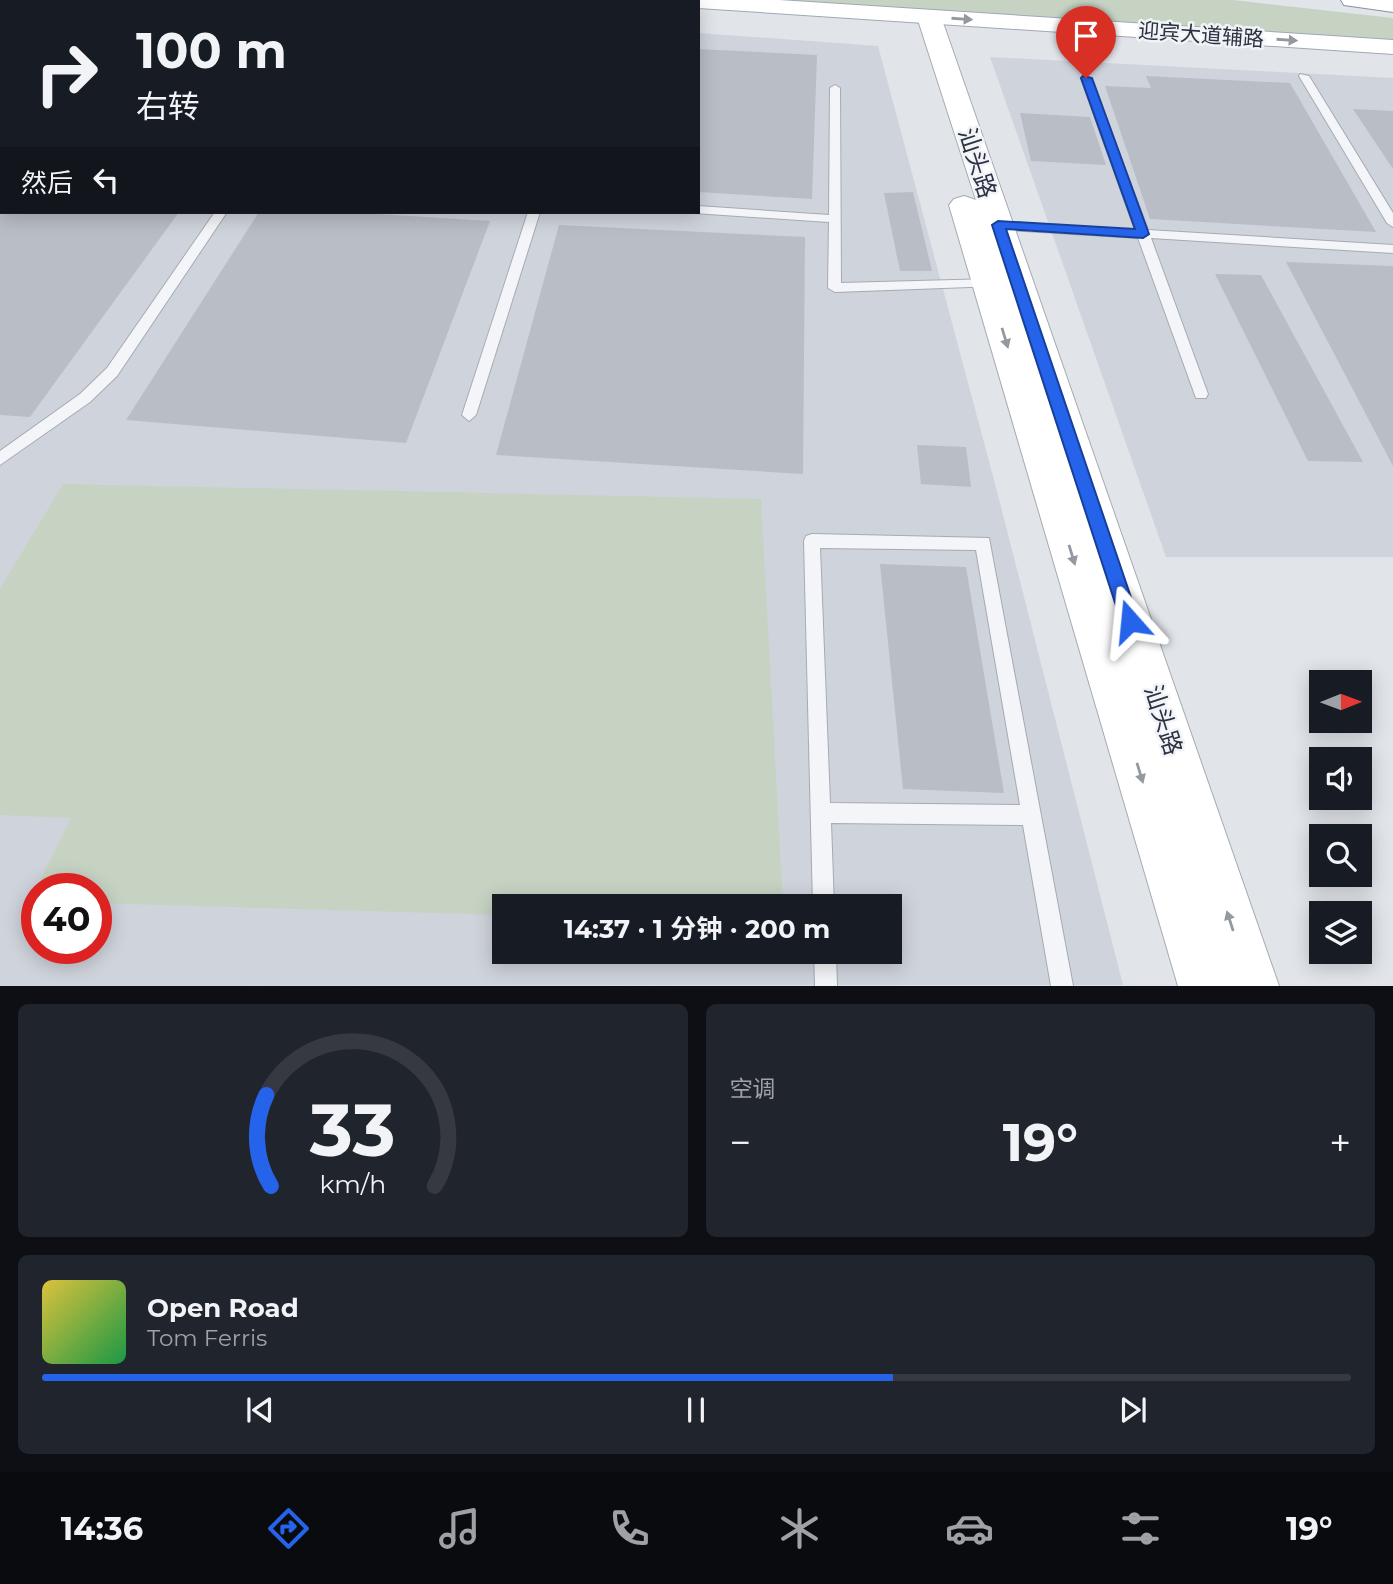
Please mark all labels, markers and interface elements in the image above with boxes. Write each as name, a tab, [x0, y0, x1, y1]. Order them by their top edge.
pin	[1056, 6, 1116, 78]
one-way arrow	[952, 14, 974, 25]
icon: arrive	[1067, 17, 1105, 55]
street label: 迎宾大道辅路	[1137, 18, 1265, 51]
text: 100 m	[136, 21, 287, 80]
icon: right	[21, 28, 112, 119]
one-way arrow	[1277, 35, 1299, 46]
text: 右转	[136, 87, 200, 126]
street label: 汕头路	[953, 124, 1002, 202]
icon: left	[87, 161, 125, 199]
text: 然后	[21, 167, 73, 199]
one-way arrow	[1001, 328, 1011, 349]
one-way arrow	[1068, 545, 1078, 566]
position arrow	[1093, 584, 1167, 658]
north arrow	[1309, 670, 1372, 733]
map controls	[1309, 670, 1372, 964]
street label: 汕头路	[1139, 681, 1188, 759]
button: sound	[1309, 747, 1372, 810]
one-way arrow	[1135, 763, 1145, 784]
button: search	[1309, 824, 1372, 887]
speed limit sign: 40	[21, 873, 112, 964]
button: layers	[1309, 901, 1372, 964]
one-way arrow	[1225, 910, 1235, 931]
text: 14:37 · 1 分钟 · 200 m	[564, 913, 830, 945]
text: 空调	[730, 1075, 776, 1103]
text: 33	[309, 1087, 396, 1175]
text: 19°	[1003, 1111, 1078, 1174]
text: −	[730, 1119, 751, 1166]
text: +	[1329, 1119, 1351, 1166]
text: km/h	[319, 1169, 386, 1199]
text: Open Road	[147, 1292, 299, 1324]
text: Tom Ferris	[147, 1324, 267, 1352]
icon: previous	[241, 1391, 279, 1429]
icon: pause	[677, 1391, 715, 1429]
icon: next	[1114, 1391, 1152, 1429]
icon: directions	[264, 1504, 313, 1553]
icon: music	[435, 1504, 484, 1553]
icon: phone	[605, 1504, 654, 1553]
icon: climate	[775, 1504, 824, 1553]
icon: car	[945, 1504, 994, 1553]
icon: filters	[1116, 1504, 1165, 1553]
text: 14:36	[61, 1509, 143, 1548]
text: 19°	[1286, 1509, 1332, 1548]

